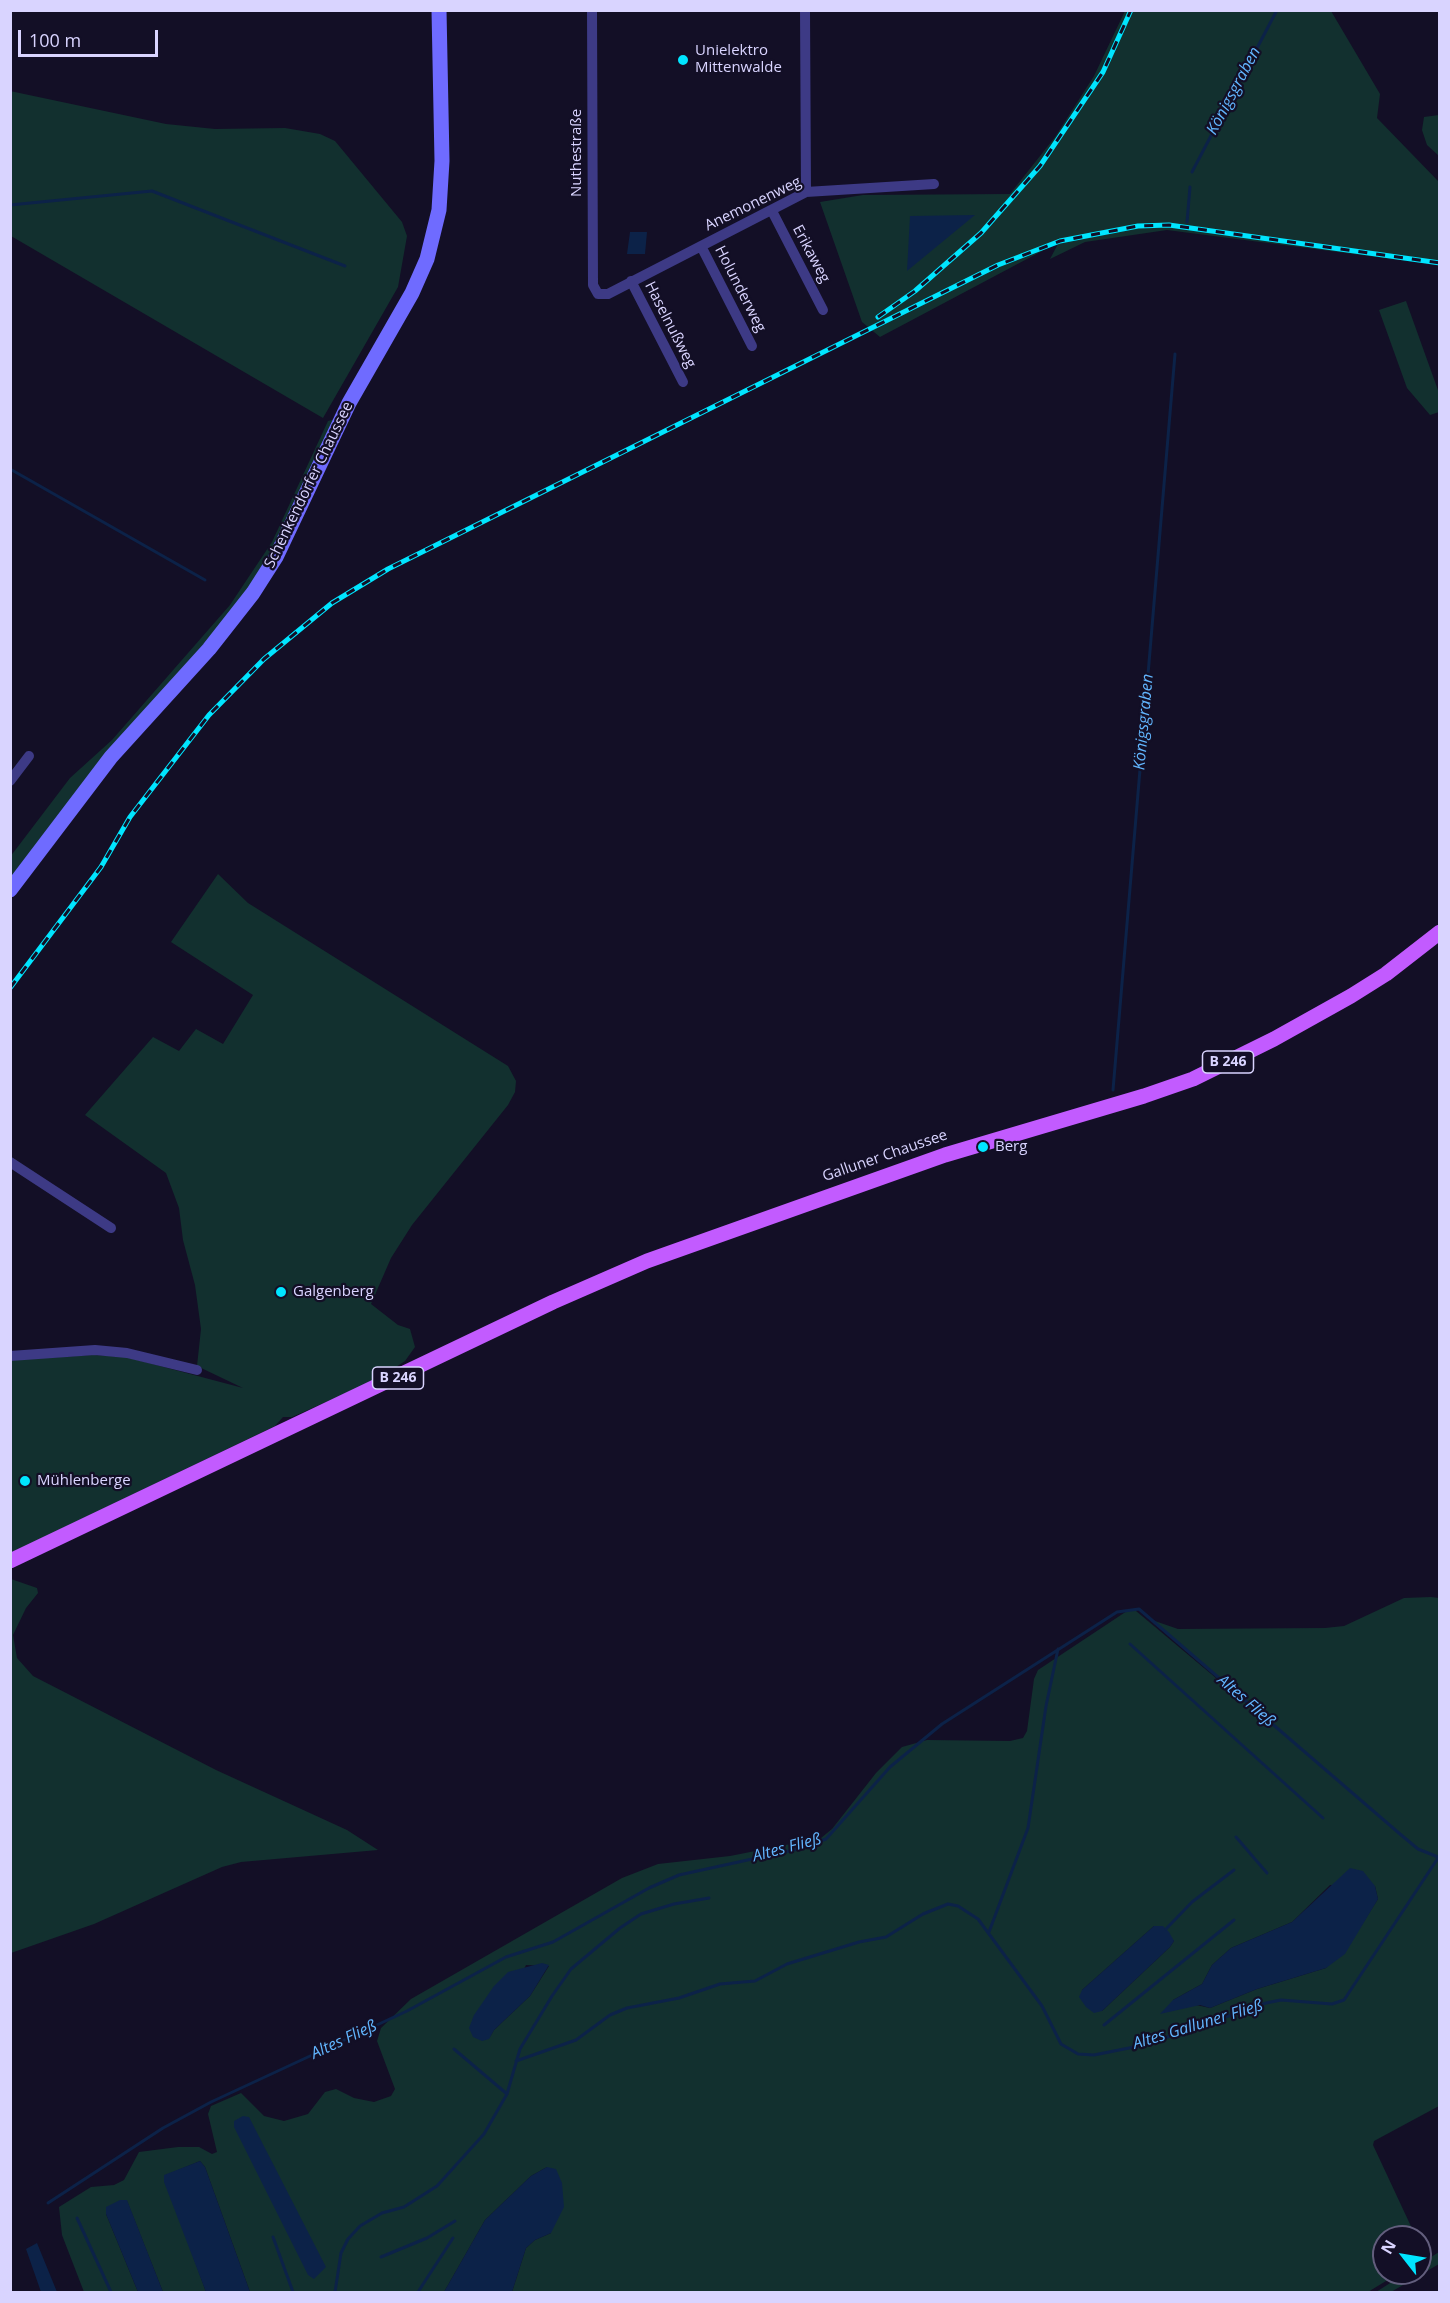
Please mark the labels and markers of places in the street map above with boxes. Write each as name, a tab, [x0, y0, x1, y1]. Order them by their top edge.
place label: Unielektro Mittenwalde	[695, 42, 782, 77]
marker: Unielektro Mittenwalde	[676, 53, 690, 67]
place label: Berg	[995, 1138, 1027, 1156]
marker: Berg	[976, 1140, 990, 1154]
place label: Galgenberg	[293, 1283, 374, 1301]
marker: Galgenberg	[274, 1285, 288, 1299]
place label: Mühlenberge	[37, 1472, 131, 1490]
marker: Mühlenberge	[18, 1474, 32, 1488]

